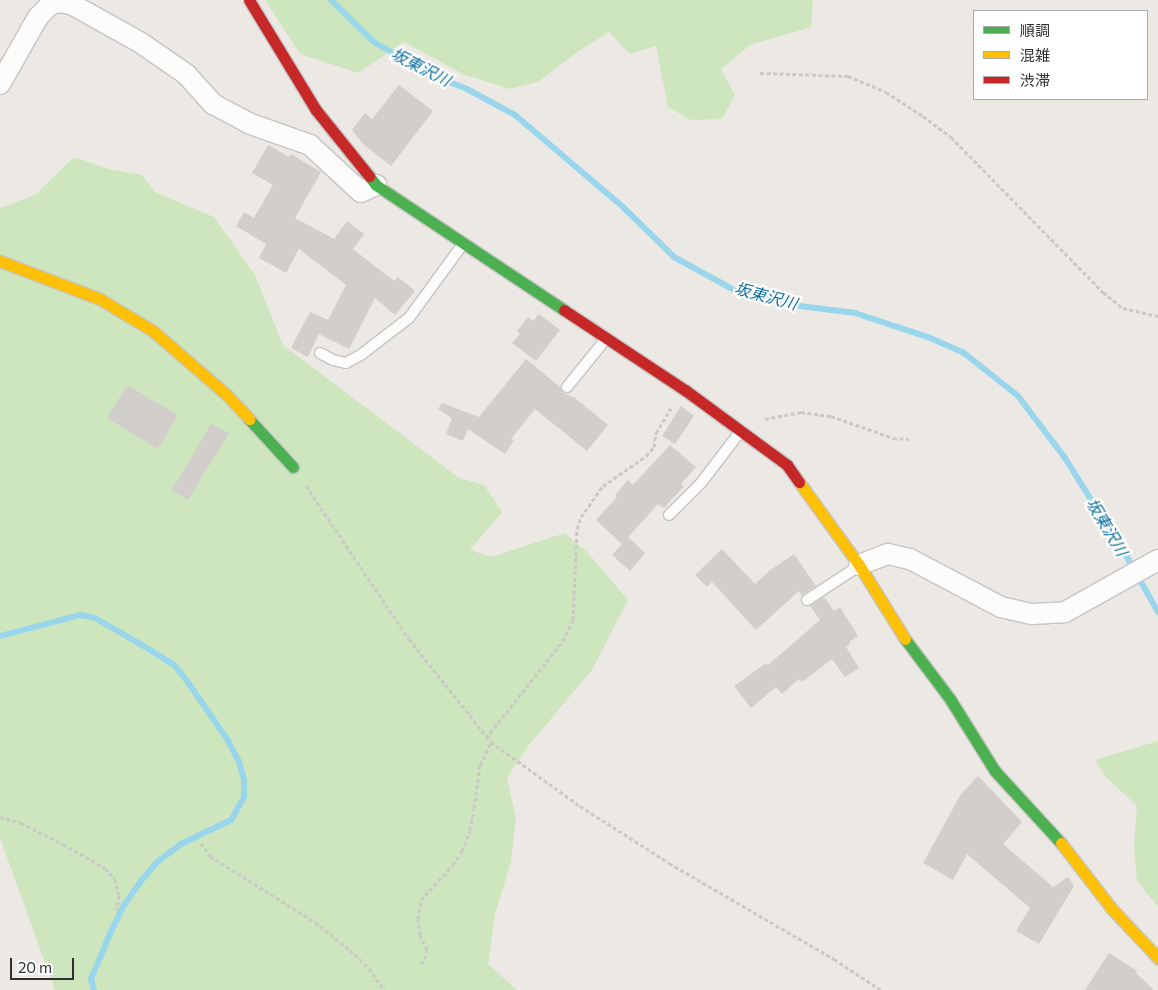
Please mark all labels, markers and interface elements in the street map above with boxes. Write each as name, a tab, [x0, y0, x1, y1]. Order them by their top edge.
legend	[973, 10, 1148, 100]
text: 順調	[1020, 21, 1050, 39]
water label: 坂東沢川	[388, 44, 454, 90]
text: 混雑	[1020, 46, 1050, 64]
text: 渋滞	[1020, 71, 1050, 89]
water label: 坂東沢川	[733, 278, 799, 314]
water label: 坂東沢川	[1082, 495, 1132, 559]
scale bar	[12, 948, 76, 980]
text: 20 m	[18, 958, 52, 976]

